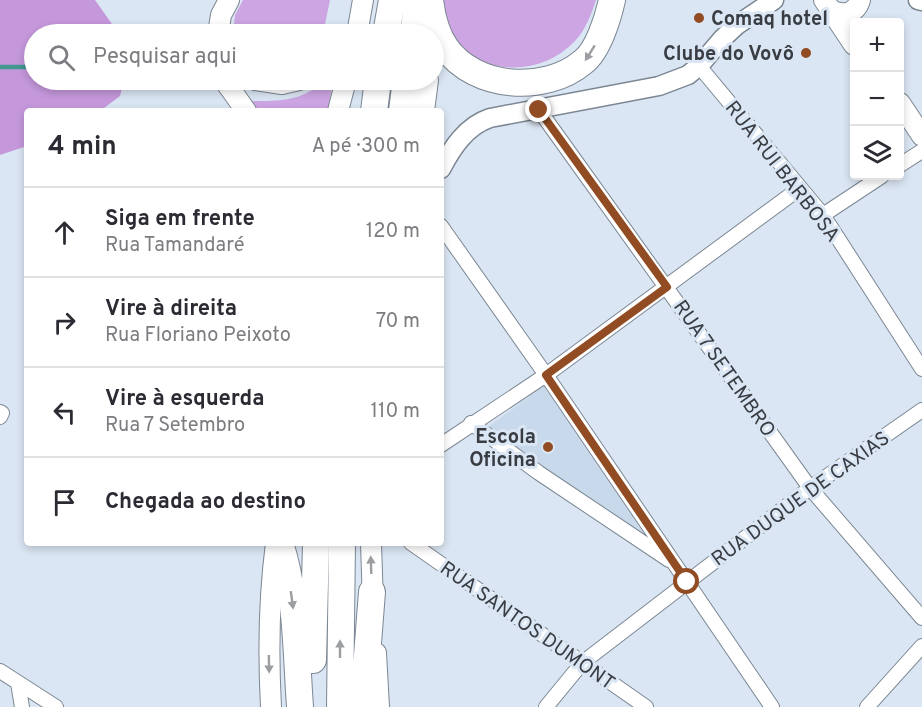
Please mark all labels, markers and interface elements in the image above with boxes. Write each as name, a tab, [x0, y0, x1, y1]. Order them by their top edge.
place label: Comaq hotel	[711, 7, 828, 33]
marker: Comaq hotel	[692, 11, 706, 25]
map controls	[850, 18, 904, 180]
button: +	[850, 18, 904, 72]
search box	[24, 24, 444, 90]
icon: search	[45, 41, 78, 74]
place label: Clube do Vovô	[663, 42, 794, 68]
text: Pesquisar aqui	[93, 44, 237, 71]
one-way arrow	[584, 45, 595, 61]
marker: Clube do Vovô	[799, 46, 813, 60]
button: −	[850, 72, 904, 126]
route end	[525, 96, 551, 122]
street label: RUA RUI BARBOSA	[718, 96, 845, 248]
button: layers	[850, 126, 904, 180]
text: 4 min	[48, 131, 117, 164]
text: A pé · 300 m	[312, 134, 420, 160]
text: Siga em frente	[105, 206, 255, 233]
icon: ahead	[48, 216, 81, 249]
text: 120 m	[366, 219, 420, 245]
text: Rua Tamandaré	[105, 233, 244, 259]
text: Vire à direita	[105, 296, 237, 323]
street label: RUA 7 SETEMBRO	[666, 296, 780, 443]
icon: right	[48, 306, 81, 339]
text: 70 m	[376, 309, 420, 335]
text: Rua Floriano Peixoto	[105, 323, 291, 349]
text: Vire à esquerda	[105, 386, 264, 413]
icon: left	[48, 396, 81, 429]
text: 110 m	[371, 399, 420, 425]
text: Rua 7 Setembro	[105, 413, 245, 439]
place label: Escola Oficina	[469, 425, 536, 474]
street label: RUA DUQUE DE CAXIAS	[707, 426, 895, 573]
marker: Escola Oficina	[541, 440, 555, 454]
icon: arrive	[48, 486, 81, 519]
text: Chegada ao destino	[105, 489, 306, 516]
one-way arrow	[366, 555, 376, 574]
street label: RUA SANTOS DUMONT	[434, 556, 619, 697]
route start	[673, 568, 699, 594]
one-way arrow	[287, 591, 296, 610]
one-way arrow	[335, 639, 345, 658]
one-way arrow	[264, 655, 274, 674]

